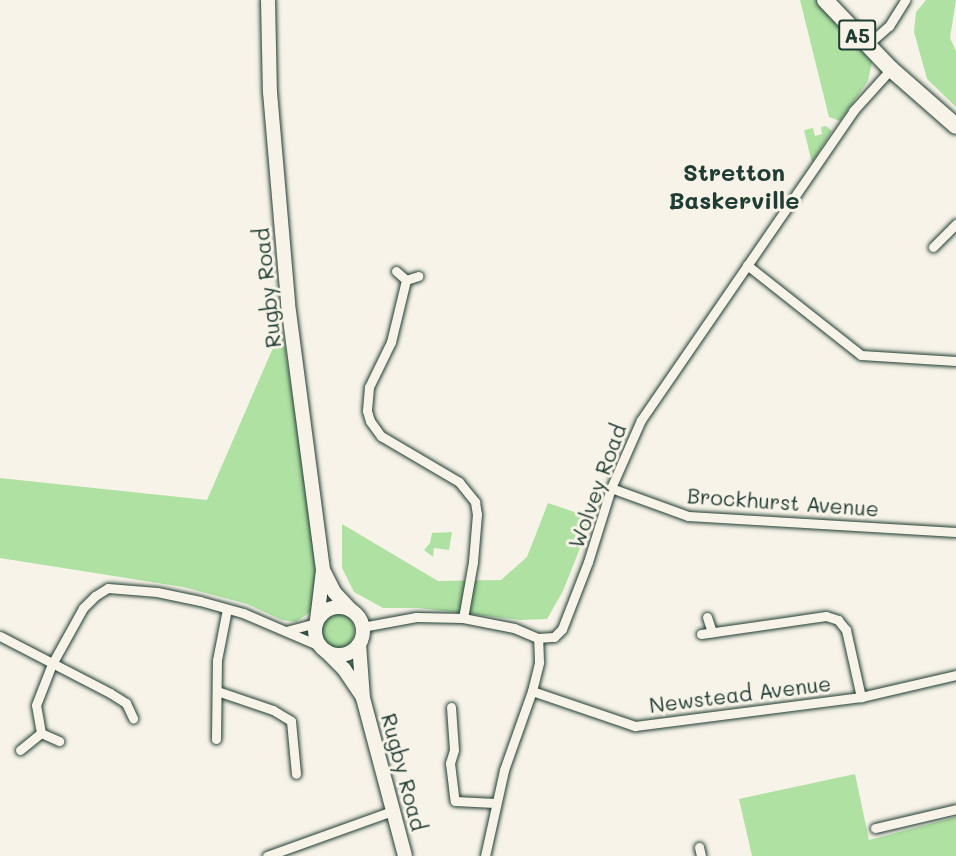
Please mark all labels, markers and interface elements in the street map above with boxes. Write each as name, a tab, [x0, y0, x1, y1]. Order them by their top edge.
road number: A5	[838, 18, 876, 52]
district label: Stretton Baskerville	[668, 158, 800, 214]
street label: Rugby Road	[248, 227, 286, 349]
street label: Wolvey Road	[563, 420, 631, 552]
street label: Brockhurst Avenue	[686, 483, 880, 521]
street label: Newstead Avenue	[648, 670, 832, 718]
street label: Rugby Road	[376, 711, 432, 833]

